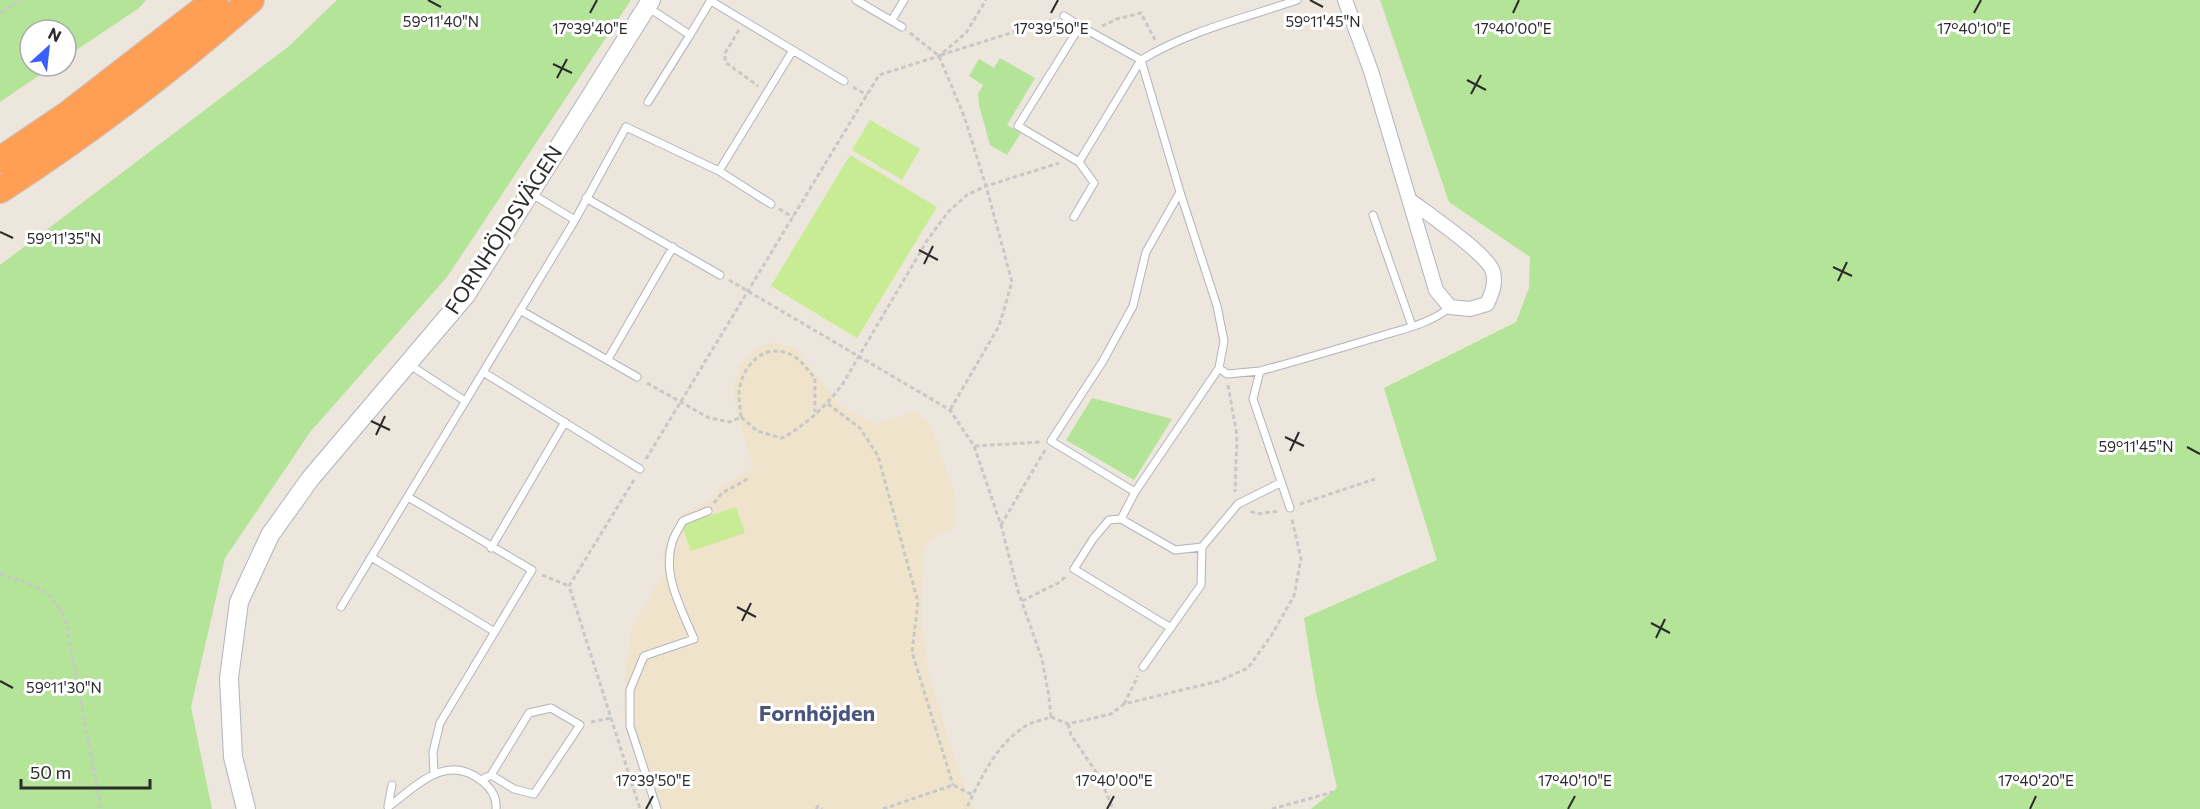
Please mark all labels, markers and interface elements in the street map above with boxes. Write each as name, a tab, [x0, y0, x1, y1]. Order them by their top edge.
text: 59°11'40"N	[403, 12, 479, 30]
text: 59°11'45"N	[1285, 12, 1361, 30]
north arrow	[18, 18, 78, 78]
text: 17°39'40"E	[552, 19, 628, 37]
text: 17°39'50"E	[1013, 19, 1089, 37]
text: 17°40'00"E	[1474, 19, 1552, 37]
text: 17°40'10"E	[1937, 19, 2011, 37]
text: N	[45, 23, 65, 45]
street label: FORNHÖJDSVÄGEN	[439, 140, 567, 318]
text: 59°11'35"N	[27, 229, 101, 247]
text: 59°11'45"N	[2098, 437, 2174, 455]
text: 59°11'30"N	[26, 678, 102, 696]
district label: Fornhöjden	[759, 699, 875, 726]
scale bar	[21, 752, 150, 790]
text: 50 m	[30, 761, 71, 783]
text: 17°39'50"E	[615, 771, 691, 789]
text: 17°40'00"E	[1075, 771, 1153, 789]
text: 17°40'10"E	[1538, 771, 1612, 789]
text: 17°40'20"E	[1998, 771, 2074, 789]

